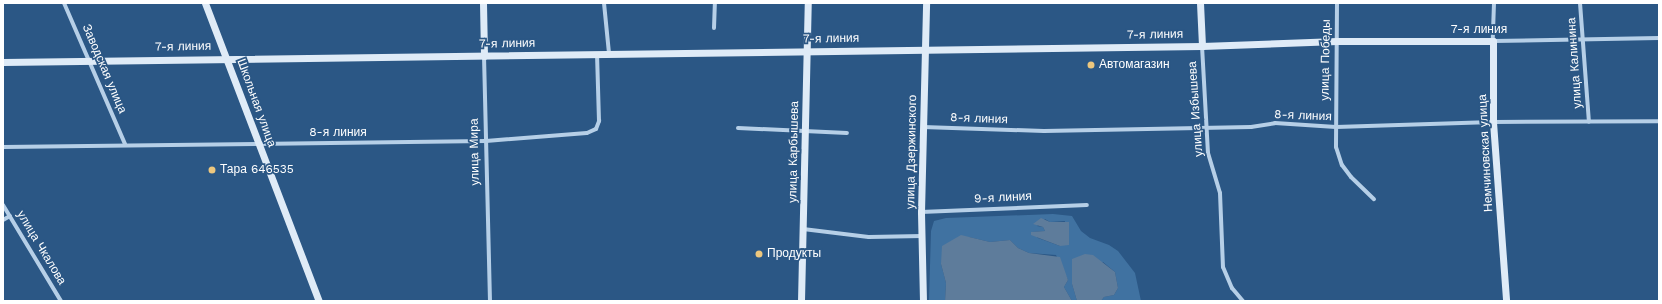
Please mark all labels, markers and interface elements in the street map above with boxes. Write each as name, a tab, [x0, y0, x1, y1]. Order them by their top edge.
street label: улица Калинина	[1565, 17, 1585, 109]
street label: улица Победы	[1318, 19, 1334, 101]
street label: Заводская улица	[79, 22, 129, 116]
street label: 7-я линия	[1451, 23, 1507, 37]
street label: 7-я линия	[1127, 27, 1183, 43]
street label: 7-я линия	[803, 31, 859, 47]
street label: 7-я линия	[479, 36, 535, 52]
street label: 7-я линия	[155, 39, 211, 55]
street label: Школьная улица	[233, 57, 279, 149]
place label: Автомагазин	[1099, 58, 1170, 72]
marker: Автомагазин	[1086, 60, 1096, 70]
street label: улица Избышева	[1185, 61, 1207, 157]
street label: Немчиновская улица	[1476, 94, 1496, 212]
street label: улица Дзержинского	[904, 95, 920, 209]
street label: улица Карбышева	[786, 101, 802, 203]
street label: 8-я линия	[1274, 108, 1332, 124]
street label: 8-я линия	[950, 111, 1008, 127]
street label: улица Мира	[467, 118, 483, 186]
street label: 8-я линия	[309, 126, 367, 140]
place label: Тара 646535	[220, 163, 294, 177]
marker: Тара 646535	[207, 165, 217, 175]
street label: 9-я линия	[974, 189, 1032, 207]
street label: улица Чкалова	[13, 208, 69, 288]
place label: Продукты	[767, 247, 821, 261]
marker: Продукты	[754, 249, 764, 259]

